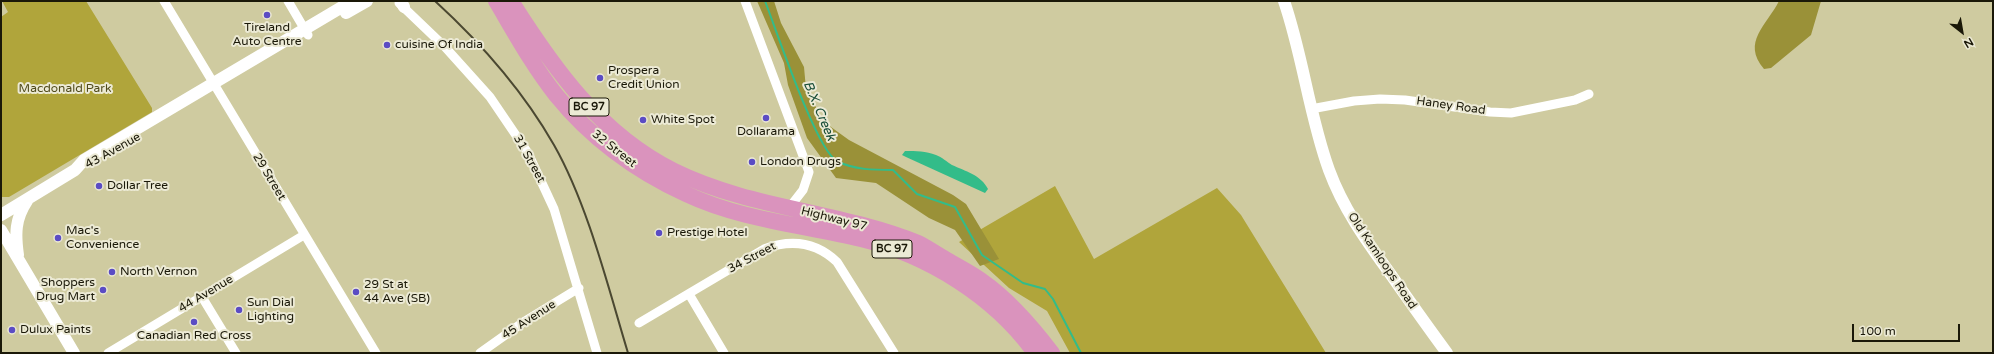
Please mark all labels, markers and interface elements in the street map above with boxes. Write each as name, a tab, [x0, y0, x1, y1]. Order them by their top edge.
marker: Tireland Auto Centre	[262, 10, 272, 20]
north arrow	[1942, 12, 1982, 52]
place label: Tireland Auto Centre	[233, 21, 301, 49]
text: N	[1961, 35, 1976, 51]
place label: cuisine Of India	[395, 38, 483, 52]
marker: cuisine Of India	[382, 40, 392, 50]
place label: Prospera Credit Union	[608, 64, 680, 92]
marker: Prospera Credit Union	[595, 73, 605, 83]
water label: B.X. Creek	[799, 79, 839, 143]
park label: Macdonald Park	[19, 82, 111, 96]
street label: Haney Road	[1416, 94, 1486, 118]
road number: BC 97	[569, 98, 609, 116]
place label: White Spot	[651, 113, 715, 127]
marker: Dollarama	[761, 113, 771, 123]
marker: White Spot	[638, 115, 648, 125]
place label: Dollarama	[737, 125, 795, 139]
street label: 32 Street	[589, 127, 639, 171]
street label: 43 Avenue	[83, 130, 143, 172]
street label: 31 Street	[510, 133, 548, 185]
street label: 29 Street	[249, 151, 289, 203]
place label: London Drugs	[760, 155, 841, 169]
marker: London Drugs	[747, 157, 757, 167]
place label: Dollar Tree	[107, 179, 168, 193]
marker: Dollar Tree	[94, 181, 104, 191]
street label: Highway 97	[800, 204, 868, 234]
street label: Old Kamloops Road	[1344, 210, 1420, 312]
place label: Mac's Convenience	[66, 224, 139, 252]
place label: Prestige Hotel	[667, 226, 747, 240]
marker: Prestige Hotel	[654, 228, 664, 238]
marker: Mac's Convenience	[53, 233, 63, 243]
street label: 34 Street	[725, 239, 779, 277]
road number: BC 97	[872, 240, 912, 258]
place label: North Vernon	[120, 265, 197, 279]
marker: North Vernon	[107, 267, 117, 277]
street label: 44 Avenue	[176, 272, 236, 316]
place label: Shoppers Drug Mart	[36, 276, 95, 304]
place label: 29 St at 44 Ave (SB)	[364, 278, 430, 306]
marker: Shoppers Drug Mart	[98, 285, 108, 295]
marker: 29 St at 44 Ave (SB)	[351, 287, 361, 297]
place label: Sun Dial Lighting	[247, 296, 294, 324]
street label: 45 Avenue	[499, 297, 559, 343]
marker: Sun Dial Lighting	[234, 305, 244, 315]
scale bar	[1854, 316, 1962, 342]
marker: Canadian Red Cross	[189, 317, 199, 327]
place label: Dulux Paints	[20, 323, 91, 337]
text: 100 m	[1859, 324, 1896, 338]
marker: Dulux Paints	[7, 325, 17, 335]
place label: Canadian Red Cross	[137, 329, 251, 343]

